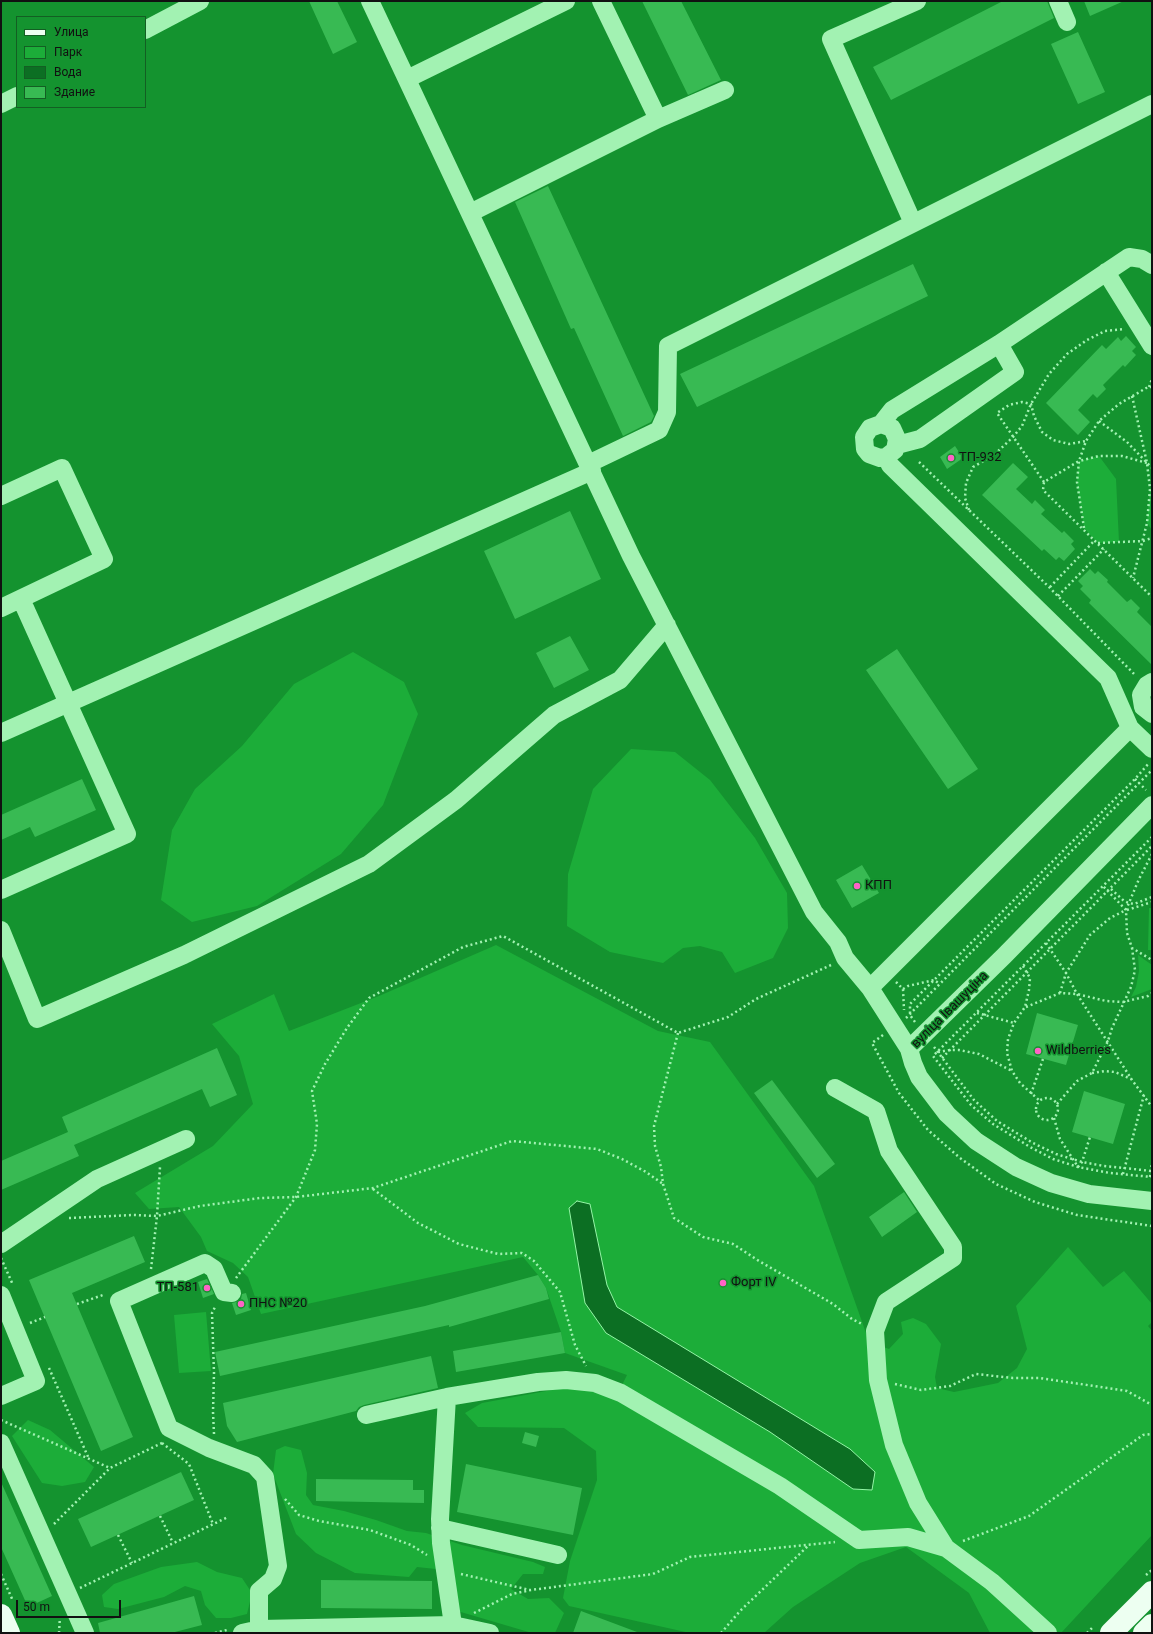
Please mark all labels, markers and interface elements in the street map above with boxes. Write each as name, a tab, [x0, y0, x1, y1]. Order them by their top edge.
legend	[16, 16, 146, 108]
text: Улица	[54, 25, 89, 39]
text: Парк	[54, 45, 82, 59]
text: Вода	[54, 65, 82, 79]
text: Здание	[54, 85, 95, 99]
place label: ТП-932	[959, 450, 1002, 466]
marker: ТП-932	[946, 453, 956, 463]
place label: КПП	[865, 878, 892, 894]
marker: КПП	[852, 881, 862, 891]
street label: вуліца Івашуціна	[908, 968, 992, 1052]
place label: Wildberries	[1046, 1043, 1111, 1059]
marker: Wildberries	[1033, 1046, 1043, 1056]
place label: Форт IV	[731, 1275, 777, 1291]
marker: Форт IV	[718, 1278, 728, 1288]
place label: ТП-581	[156, 1280, 199, 1296]
marker: ТП-581	[202, 1283, 212, 1293]
place label: ПНС №20	[249, 1296, 307, 1312]
marker: ПНС №20	[236, 1299, 246, 1309]
scale bar	[18, 1592, 123, 1618]
text: 50 m	[23, 1600, 50, 1614]

